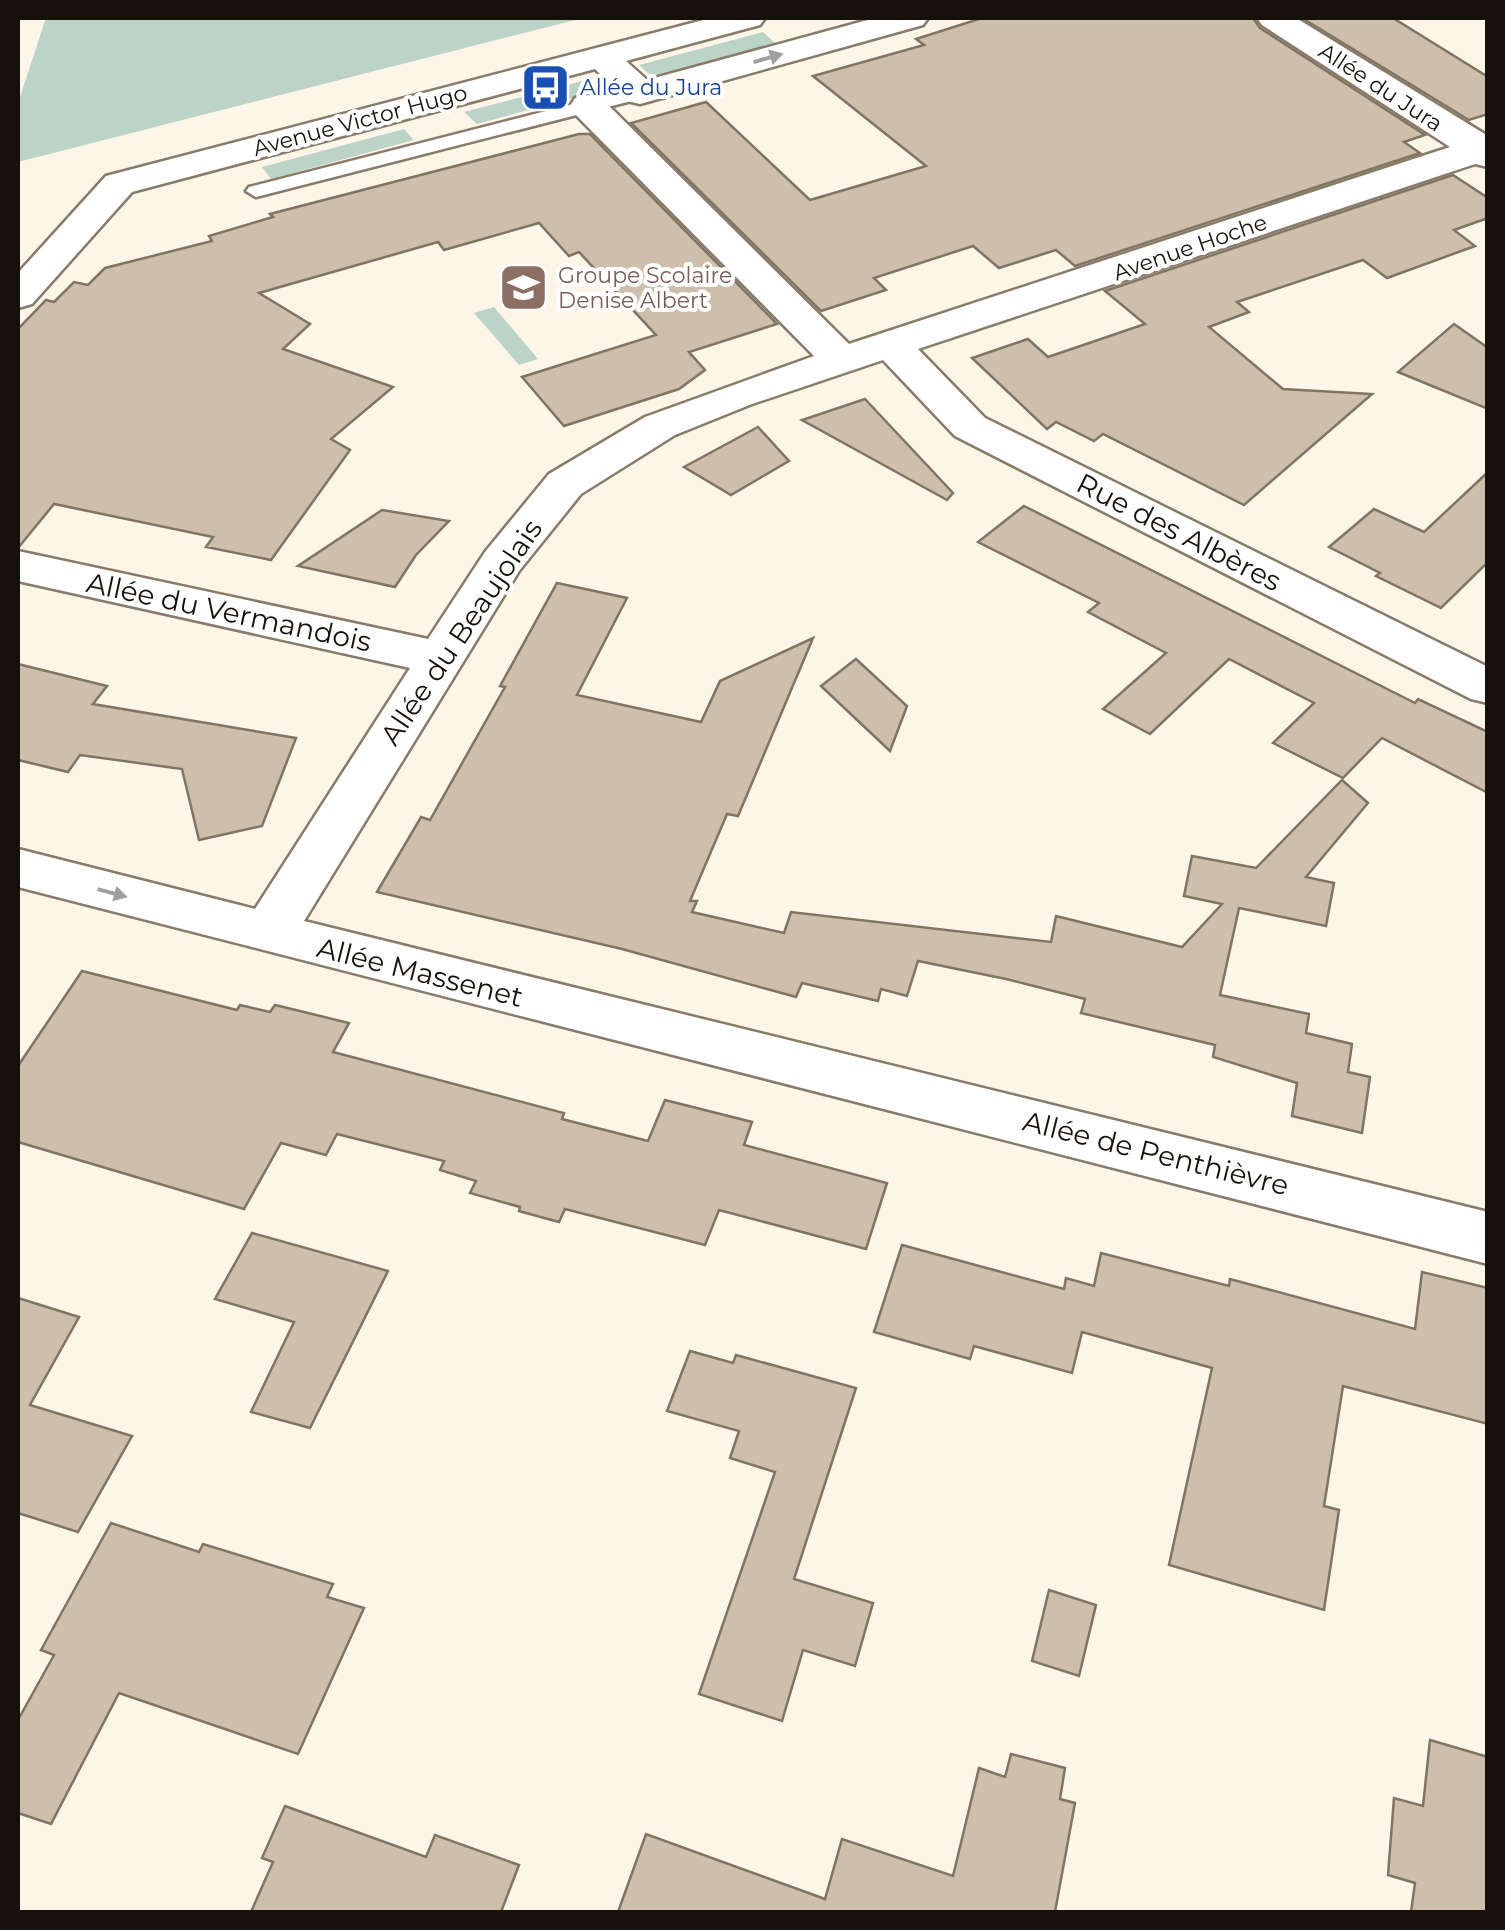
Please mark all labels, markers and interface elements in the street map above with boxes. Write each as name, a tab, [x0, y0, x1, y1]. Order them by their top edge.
street label: Allée du Jura	[1314, 37, 1448, 137]
one-way arrow	[753, 49, 784, 65]
bus stop icon: Allée du Jura	[519, 61, 571, 113]
place label: Allée du Jura	[580, 74, 722, 101]
street label: Avenue Victor Hugo	[250, 79, 470, 162]
street label: Avenue Hoche	[1110, 209, 1271, 286]
school or university icon: Groupe Scolaire Denise Albert	[497, 262, 549, 314]
place label: Groupe Scolaire Denise Albert	[558, 262, 732, 314]
street label: Rue des Albères	[1071, 466, 1287, 598]
street label: Allée du Beaujolais	[373, 513, 549, 751]
street label: Allée du Vermandois	[84, 565, 374, 659]
one-way arrow	[97, 885, 128, 901]
street label: Allée Massenet	[314, 930, 526, 1014]
street label: Allée de Penthièvre	[1020, 1104, 1292, 1202]

